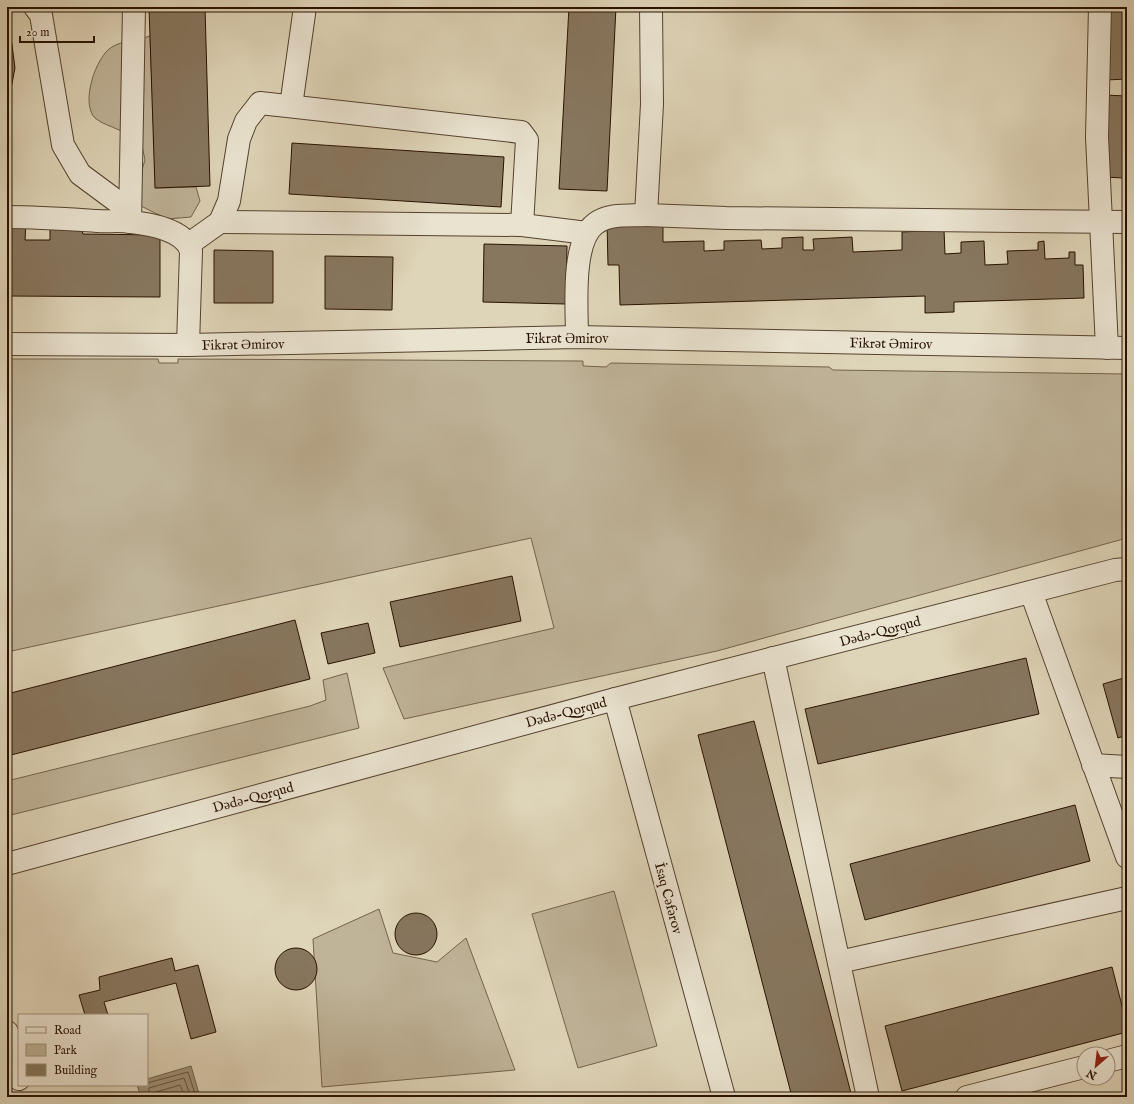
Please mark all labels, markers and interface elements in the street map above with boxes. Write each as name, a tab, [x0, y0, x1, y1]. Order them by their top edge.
scale bar	[20, 18, 94, 44]
text: 20 m	[26, 25, 49, 40]
street label: Fikrət Əmirov	[526, 330, 609, 348]
street label: Fikrət Əmirov	[849, 334, 933, 354]
street label: Fikrət Əmirov	[201, 335, 285, 355]
street label: Dədə-Qorqud	[838, 612, 923, 651]
street label: Dədə-Qorqud	[524, 693, 609, 732]
street label: Dədə-Qorqud	[211, 778, 296, 817]
street label: İsaq Cəfərov	[650, 861, 686, 937]
legend	[18, 1014, 148, 1086]
text: Road	[54, 1023, 82, 1038]
text: Park	[54, 1043, 77, 1058]
north arrow	[1076, 1046, 1116, 1086]
text: Building	[54, 1063, 98, 1078]
text: N	[1084, 1065, 1100, 1083]

